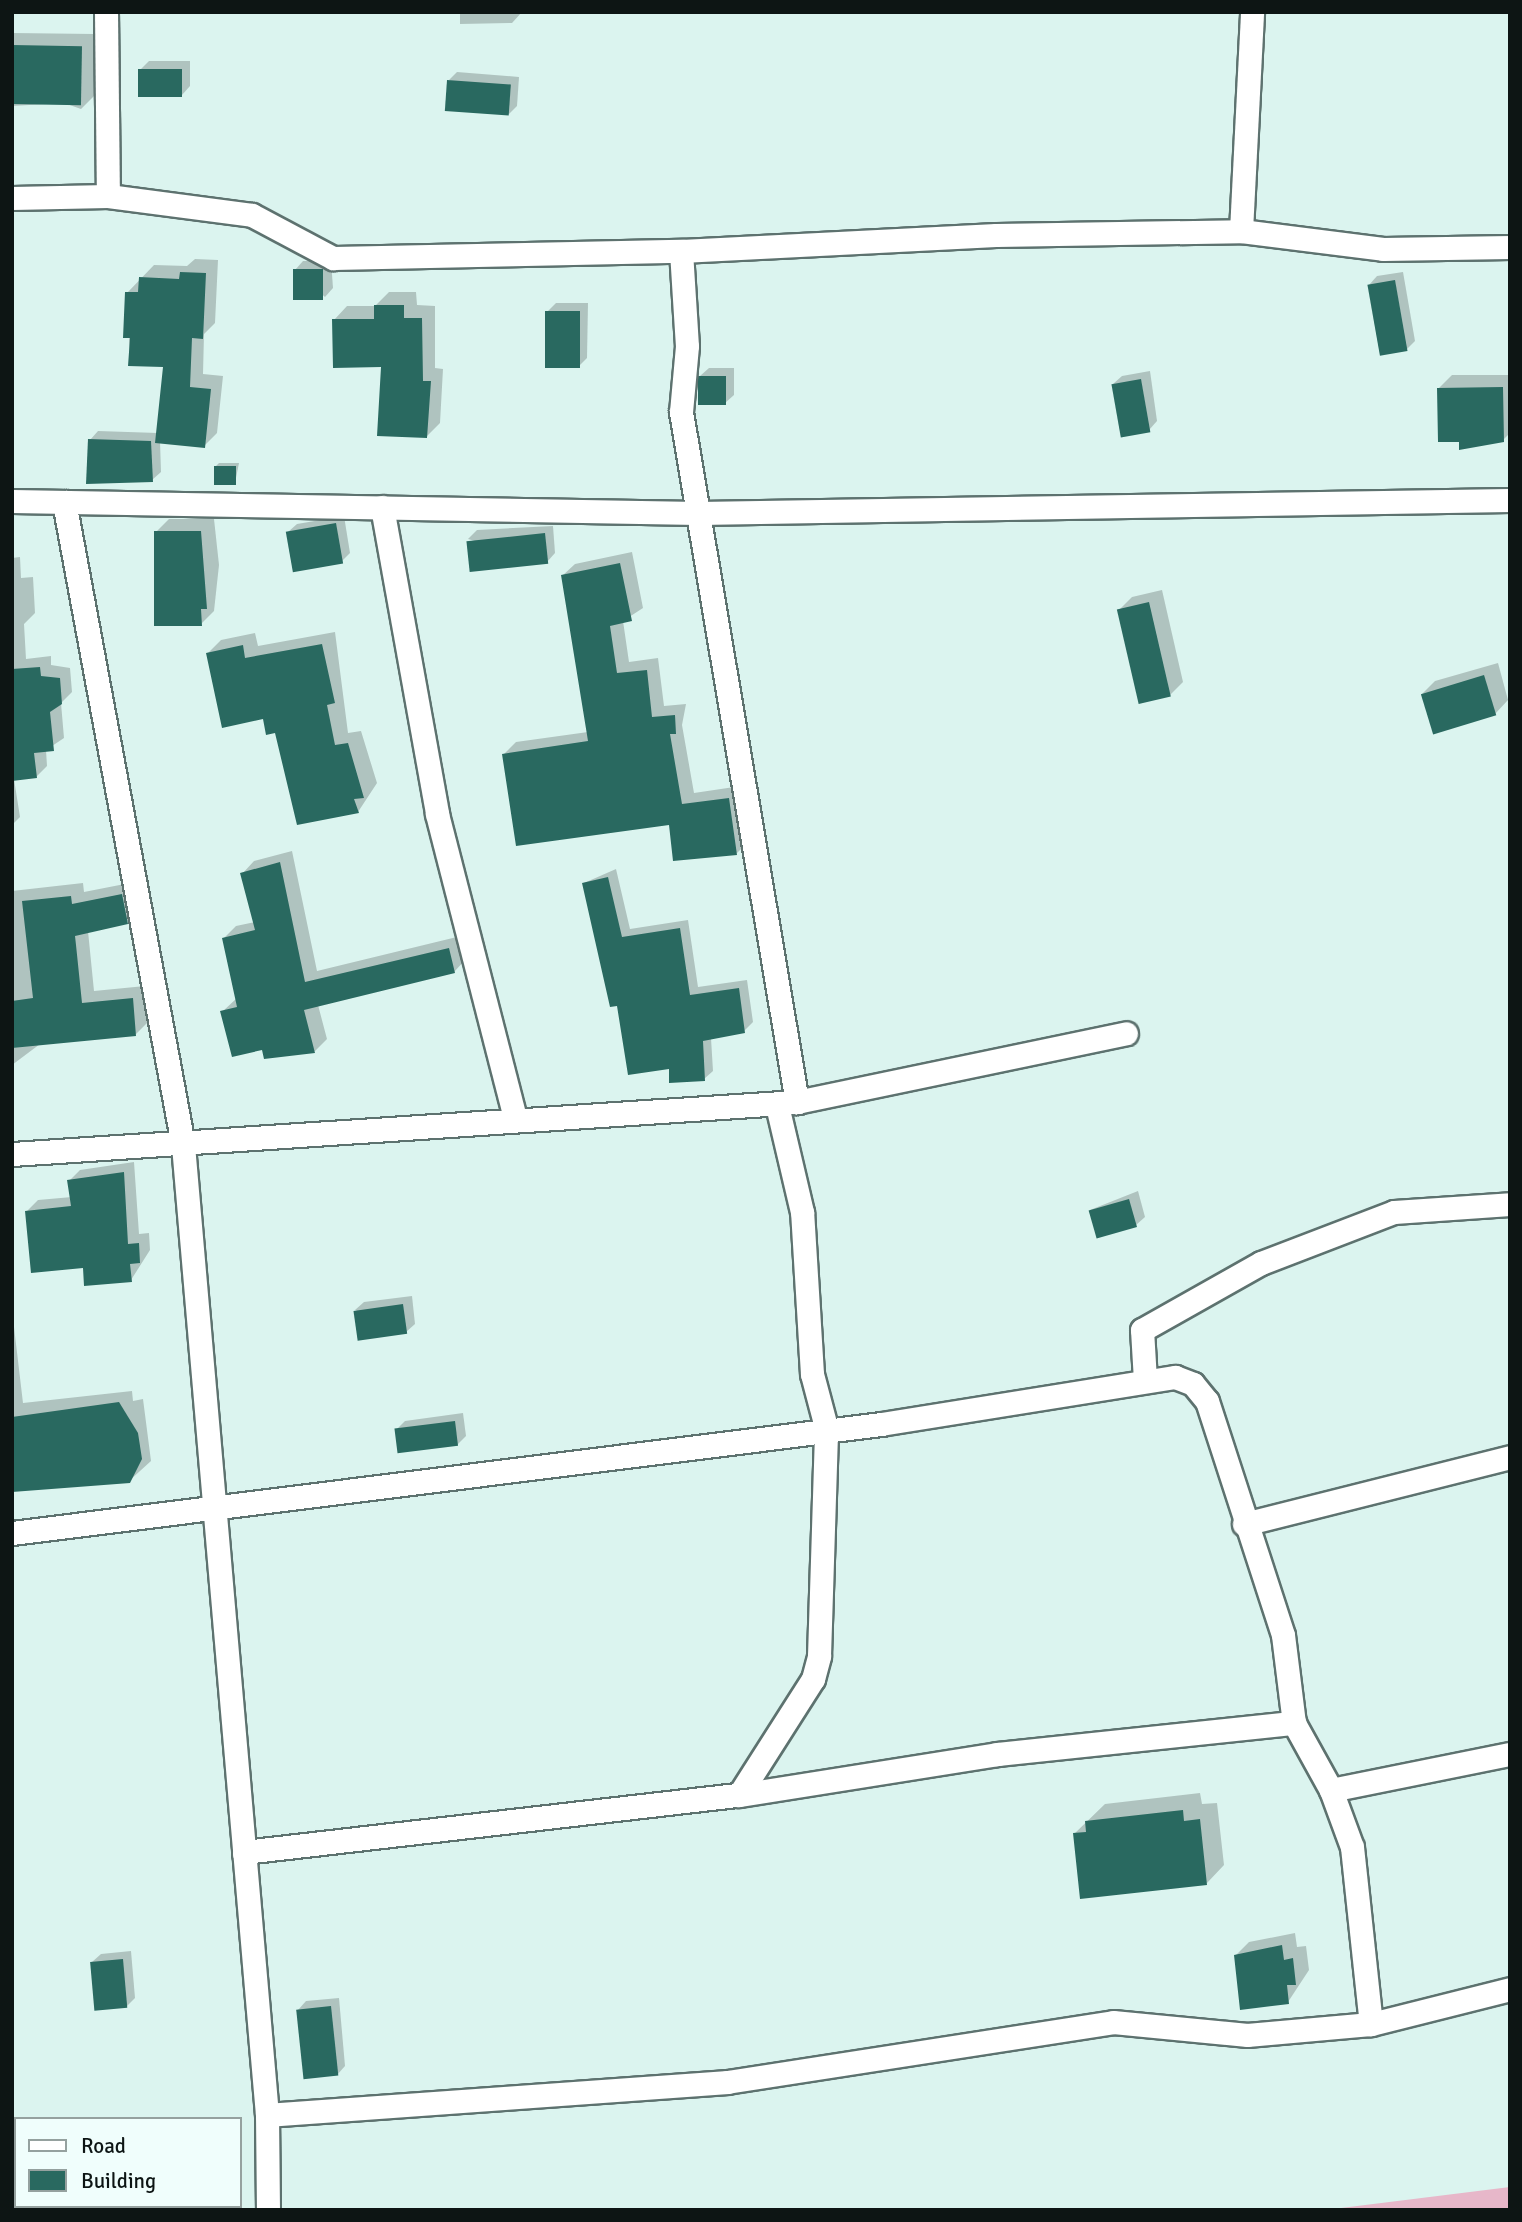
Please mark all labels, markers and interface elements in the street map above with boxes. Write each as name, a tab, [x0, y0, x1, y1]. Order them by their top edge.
legend	[14, 2117, 242, 2208]
text: Road	[81, 2133, 126, 2159]
text: Building	[81, 2168, 156, 2194]

